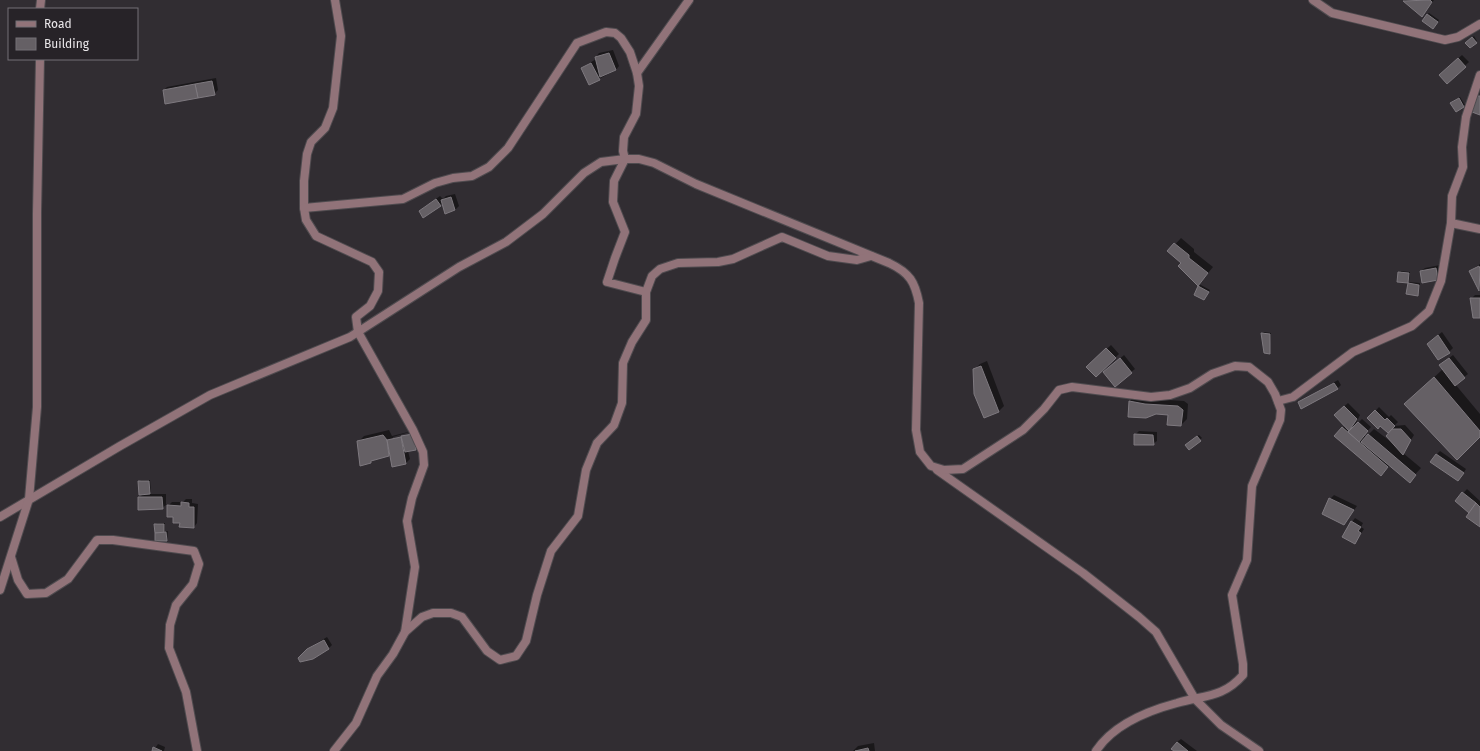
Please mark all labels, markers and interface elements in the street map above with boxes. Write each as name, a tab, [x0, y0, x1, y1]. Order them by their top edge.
legend	[8, 8, 138, 60]
text: Road	[44, 17, 72, 31]
text: Building	[44, 37, 90, 51]

